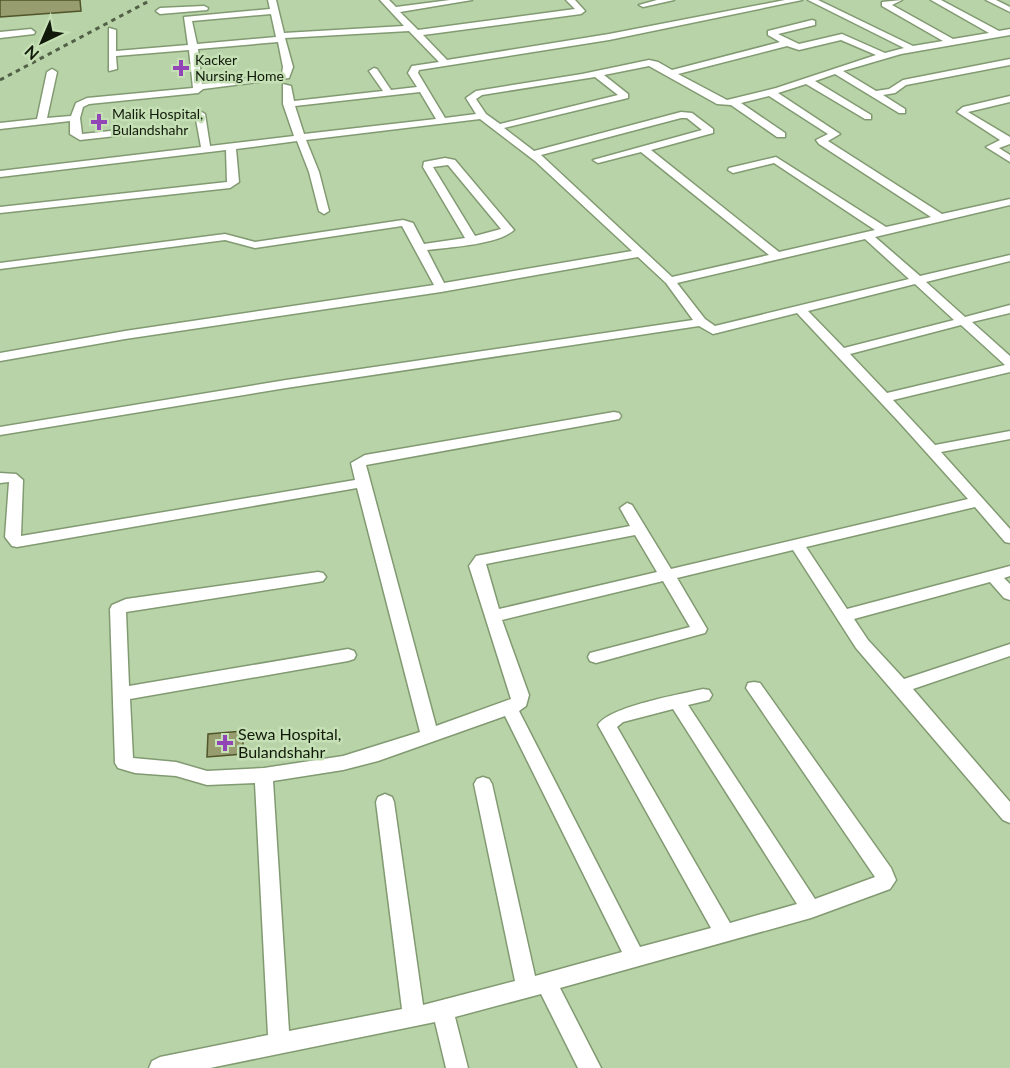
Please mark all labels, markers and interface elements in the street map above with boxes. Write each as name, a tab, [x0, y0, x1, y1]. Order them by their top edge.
north arrow	[12, 12, 72, 72]
text: N	[20, 42, 42, 64]
place label: Kacker Nursing Home	[195, 51, 284, 84]
marker: Kacker Nursing Home	[172, 59, 190, 77]
place label: Malik Hospital, Bulandshahr	[112, 105, 203, 138]
marker: Malik Hospital, Bulandshahr	[90, 113, 108, 131]
place label: Sewa Hospital, Bulandshahr	[238, 724, 341, 761]
marker: Sewa Hospital, Bulandshahr	[216, 734, 234, 752]

